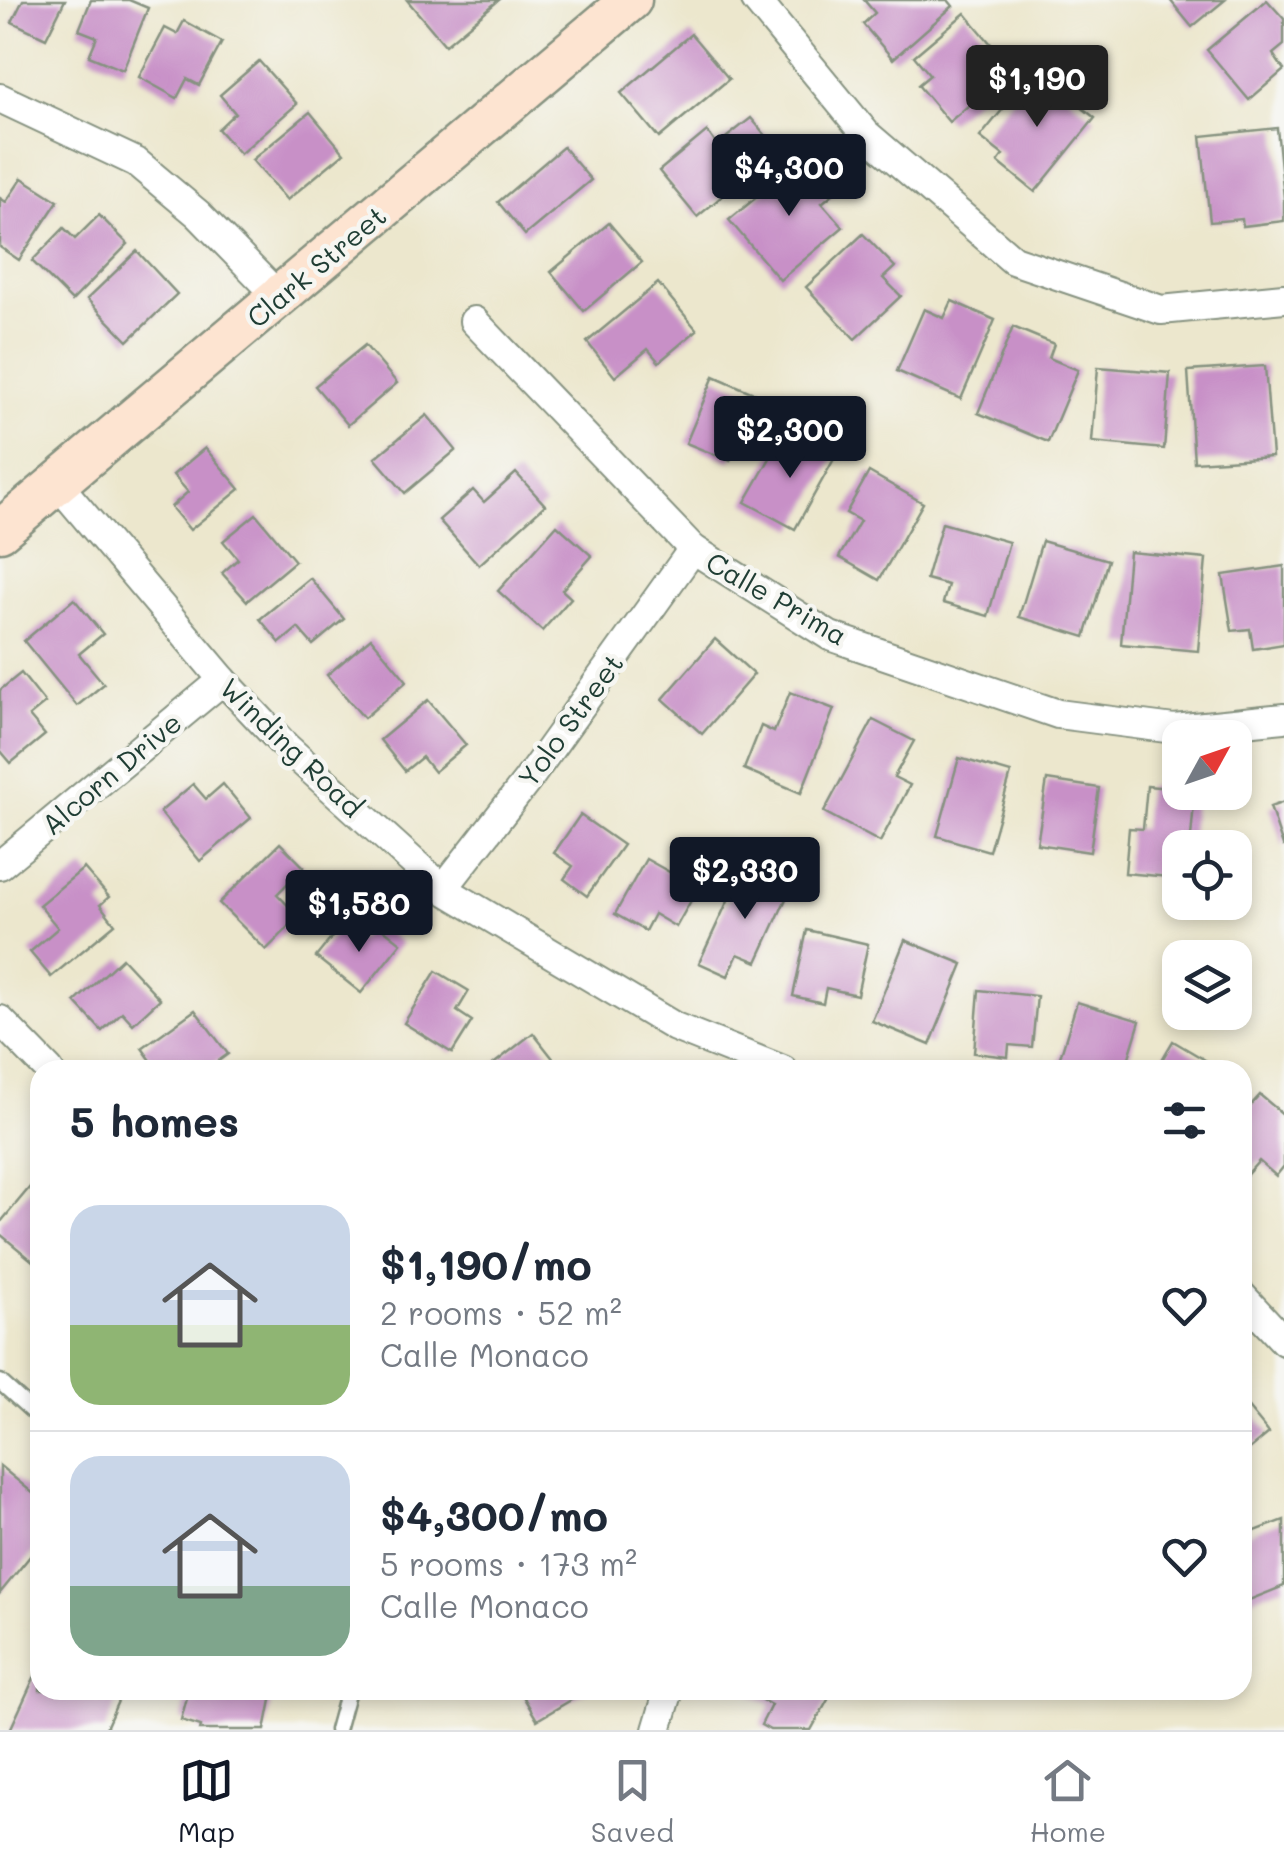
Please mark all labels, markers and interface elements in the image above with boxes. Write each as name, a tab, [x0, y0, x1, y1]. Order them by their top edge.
pin: $1,190	[956, 45, 1118, 130]
text: $1,190	[988, 56, 1086, 98]
pin: $4,300	[708, 134, 870, 219]
text: $4,300	[734, 145, 844, 187]
street label: Clark Street	[239, 197, 393, 335]
pin: $2,300	[709, 396, 871, 481]
text: $2,300	[736, 407, 844, 449]
street label: Calle Prima	[700, 543, 854, 653]
street label: Yolo Street	[509, 646, 631, 794]
street label: Winding Road	[213, 670, 371, 824]
street label: Alcorn Drive	[34, 704, 188, 842]
north arrow	[1162, 720, 1252, 810]
map controls	[1162, 720, 1252, 1030]
button: locate	[1162, 830, 1252, 920]
pin: $2,330	[664, 837, 826, 922]
text: $2,330	[692, 848, 798, 890]
pin: $1,580	[278, 870, 440, 955]
text: $1,580	[308, 881, 410, 923]
button: layers	[1162, 940, 1252, 1030]
text: 5 homes	[70, 1093, 239, 1148]
icon: filters	[1157, 1093, 1212, 1148]
text: $1,190/mo	[380, 1236, 592, 1291]
icon: home	[150, 1245, 270, 1365]
icon: heart	[1157, 1278, 1212, 1333]
text: 2 rooms · 52 m²	[380, 1291, 622, 1333]
text: Calle Monaco	[380, 1333, 589, 1375]
text: $4,300/mo	[380, 1487, 608, 1542]
icon: home	[150, 1496, 270, 1616]
icon: heart	[1157, 1529, 1212, 1584]
text: 5 rooms · 173 m²	[380, 1542, 637, 1584]
text: Calle Monaco	[380, 1584, 589, 1626]
tab: Map	[178, 1753, 235, 1849]
tab: Saved	[591, 1753, 674, 1849]
tab: Home	[1030, 1753, 1106, 1849]

